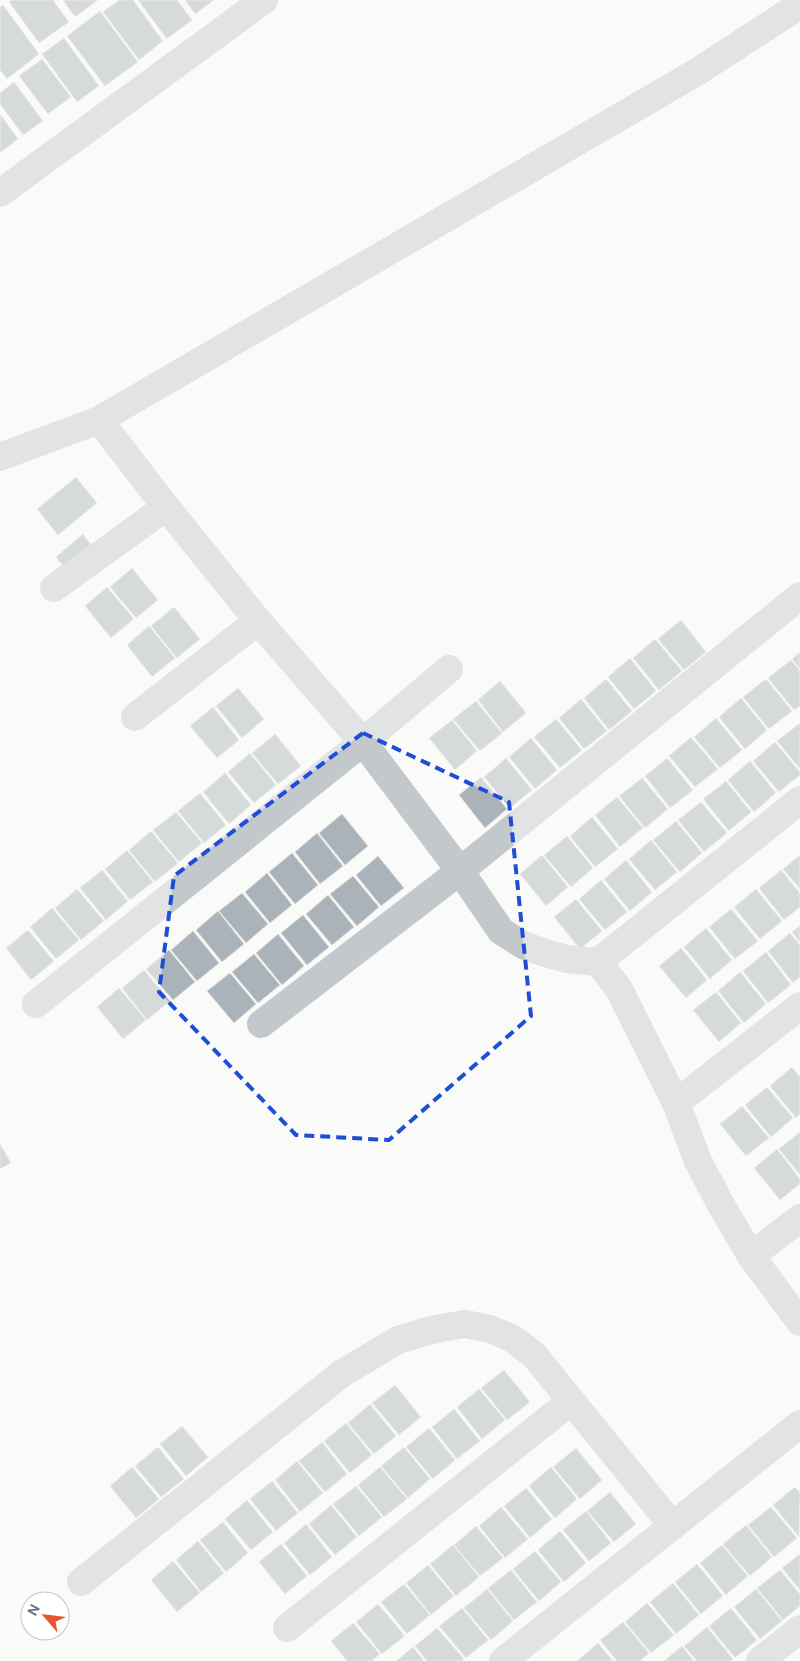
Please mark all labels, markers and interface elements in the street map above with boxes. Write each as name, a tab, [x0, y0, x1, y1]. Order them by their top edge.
north arrow	[20, 1591, 70, 1641]
text: N	[23, 1601, 44, 1619]

